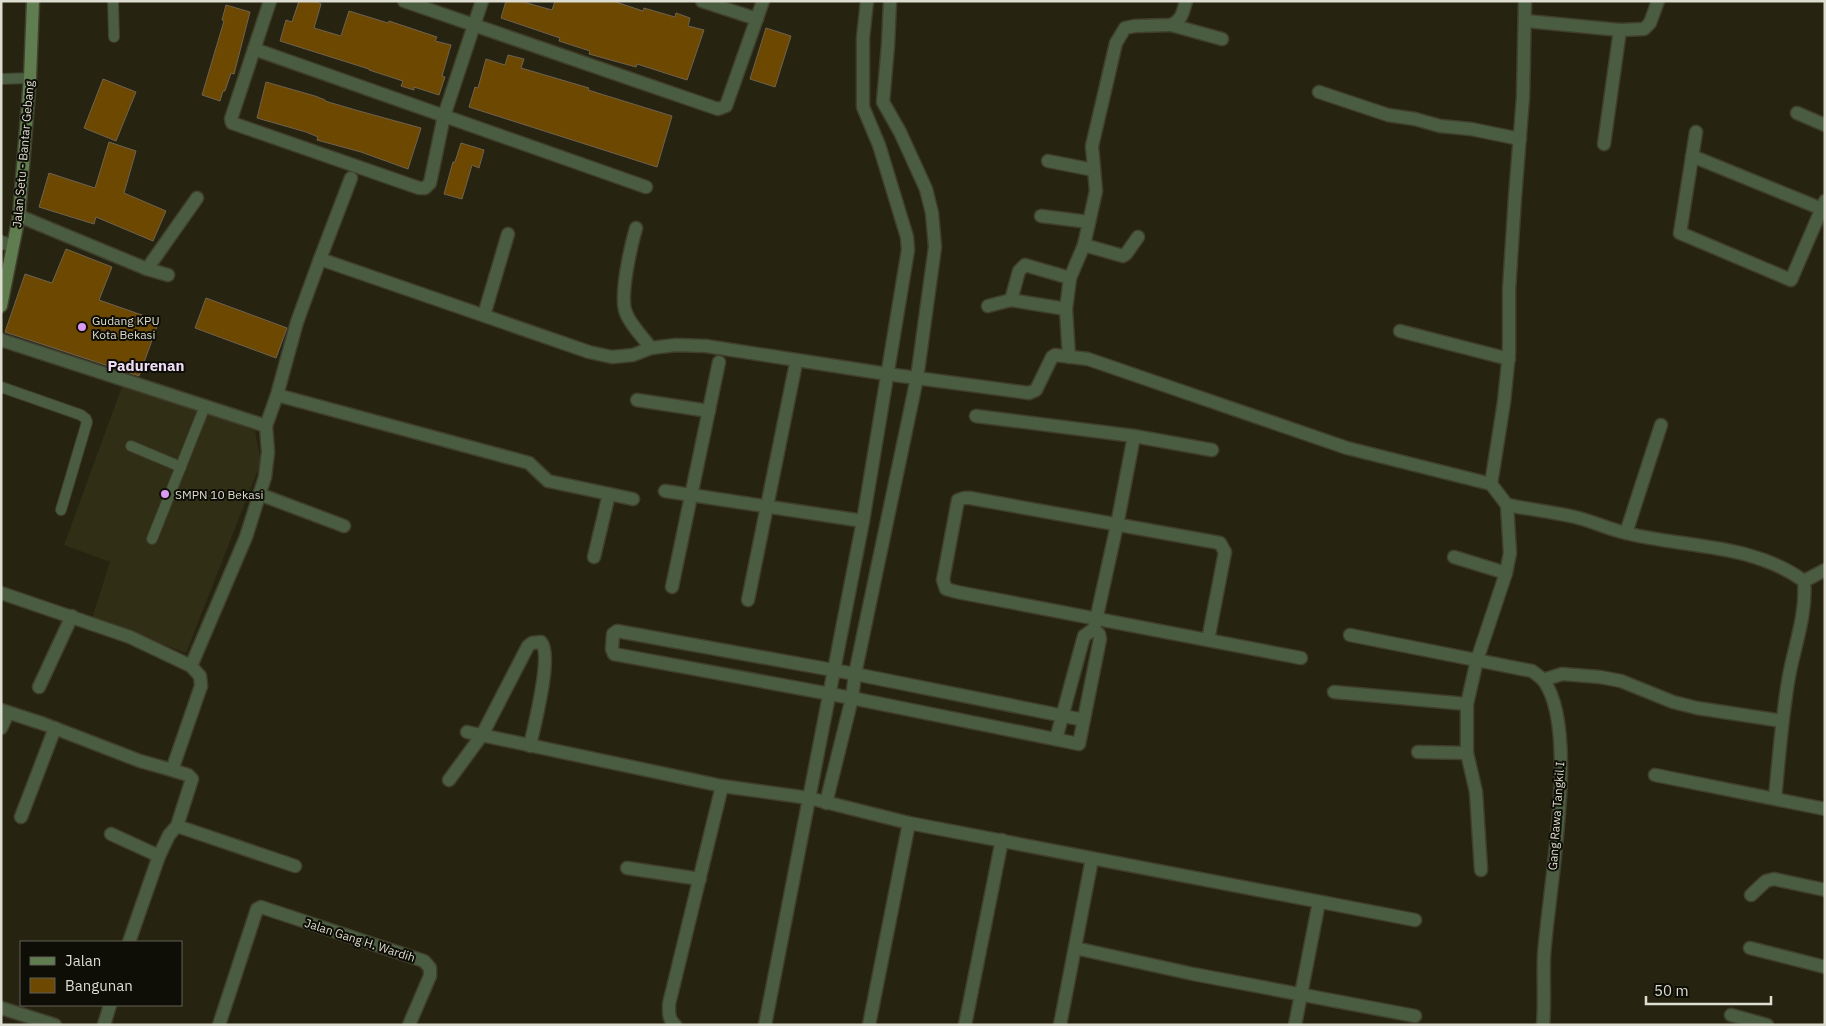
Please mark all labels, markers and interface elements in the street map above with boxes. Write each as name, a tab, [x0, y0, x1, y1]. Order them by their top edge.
street label: Jalan Setu - Bantar Gebang	[9, 79, 37, 228]
place label: Gudang KPU Kota Bekasi	[92, 313, 160, 342]
marker: Gudang KPU Kota Bekasi	[76, 321, 88, 333]
district label: Padurenan	[107, 356, 185, 375]
place label: SMPN 10 Bekasi	[175, 487, 263, 502]
marker: SMPN 10 Bekasi	[159, 488, 171, 500]
street label: Gang Rawa Tangkil I	[1545, 761, 1567, 871]
street label: Jalan Gang H. Wardih	[303, 915, 417, 965]
legend	[20, 941, 182, 1006]
text: Jalan	[65, 951, 101, 970]
scale bar	[1646, 974, 1771, 1006]
text: Bangunan	[65, 976, 133, 995]
text: 50 m	[1654, 981, 1689, 1000]

